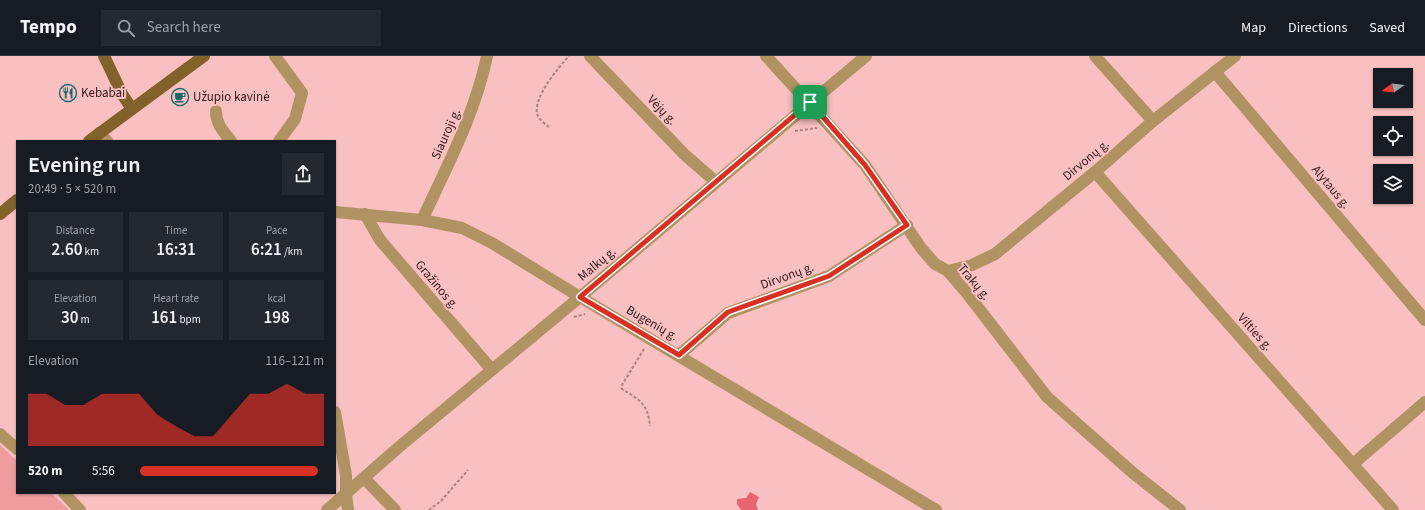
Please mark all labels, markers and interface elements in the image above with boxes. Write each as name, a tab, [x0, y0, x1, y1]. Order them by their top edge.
search box	[101, 10, 381, 46]
text: Tempo	[20, 14, 77, 41]
icon: search	[115, 17, 137, 39]
text: Search here	[147, 17, 221, 38]
text: Map	[1241, 18, 1266, 38]
text: Directions	[1288, 18, 1347, 38]
text: Saved	[1369, 18, 1405, 38]
north arrow	[1373, 68, 1413, 108]
map controls	[1373, 68, 1413, 204]
restaurant icon: Kebabai	[58, 83, 78, 103]
place label: Kebabai	[81, 84, 125, 102]
pin	[793, 85, 827, 119]
cafe icon: Užupio kavinė	[170, 87, 190, 107]
place label: Užupio kavinė	[193, 88, 270, 106]
street label: Vėjų g.	[643, 91, 681, 129]
icon: arrive	[799, 91, 821, 113]
street label: Siauroji g.	[427, 106, 465, 162]
button: locate	[1373, 116, 1413, 156]
street label: Dirvonų g.	[1059, 135, 1113, 185]
text: Evening run	[28, 149, 141, 181]
button: share	[282, 153, 324, 195]
street label: Alytaus g.	[1307, 161, 1355, 213]
button: layers	[1373, 164, 1413, 204]
text: 20:49 · 5 × 520 m	[28, 180, 116, 198]
text: Distance	[56, 223, 95, 238]
text: Time	[164, 223, 188, 238]
text: Pace	[266, 223, 287, 238]
text: 2.60	[52, 238, 82, 262]
text: 16:31	[156, 238, 196, 262]
text: 6:21	[251, 238, 282, 262]
street label: Malkų g.	[574, 243, 620, 285]
text: km	[82, 244, 99, 259]
text: /km	[282, 244, 302, 259]
street label: Gražinos g.	[411, 256, 463, 314]
street label: Dirvonų g.	[758, 258, 816, 294]
street label: Trakų g.	[953, 260, 995, 304]
text: Elevation	[54, 291, 97, 306]
text: Heart rate	[153, 291, 199, 306]
text: kcal	[267, 291, 286, 306]
street label: Bugenių g.	[623, 301, 681, 345]
text: 30	[61, 306, 78, 330]
text: 161	[151, 306, 177, 330]
text: 198	[264, 306, 290, 330]
street label: Vilties g.	[1233, 309, 1277, 355]
text: m	[78, 312, 90, 327]
text: bpm	[177, 312, 201, 327]
text: Elevation	[28, 352, 79, 370]
text: 116–121 m	[266, 352, 324, 370]
text: 520 m	[28, 462, 62, 480]
text: 5:56	[92, 462, 115, 480]

